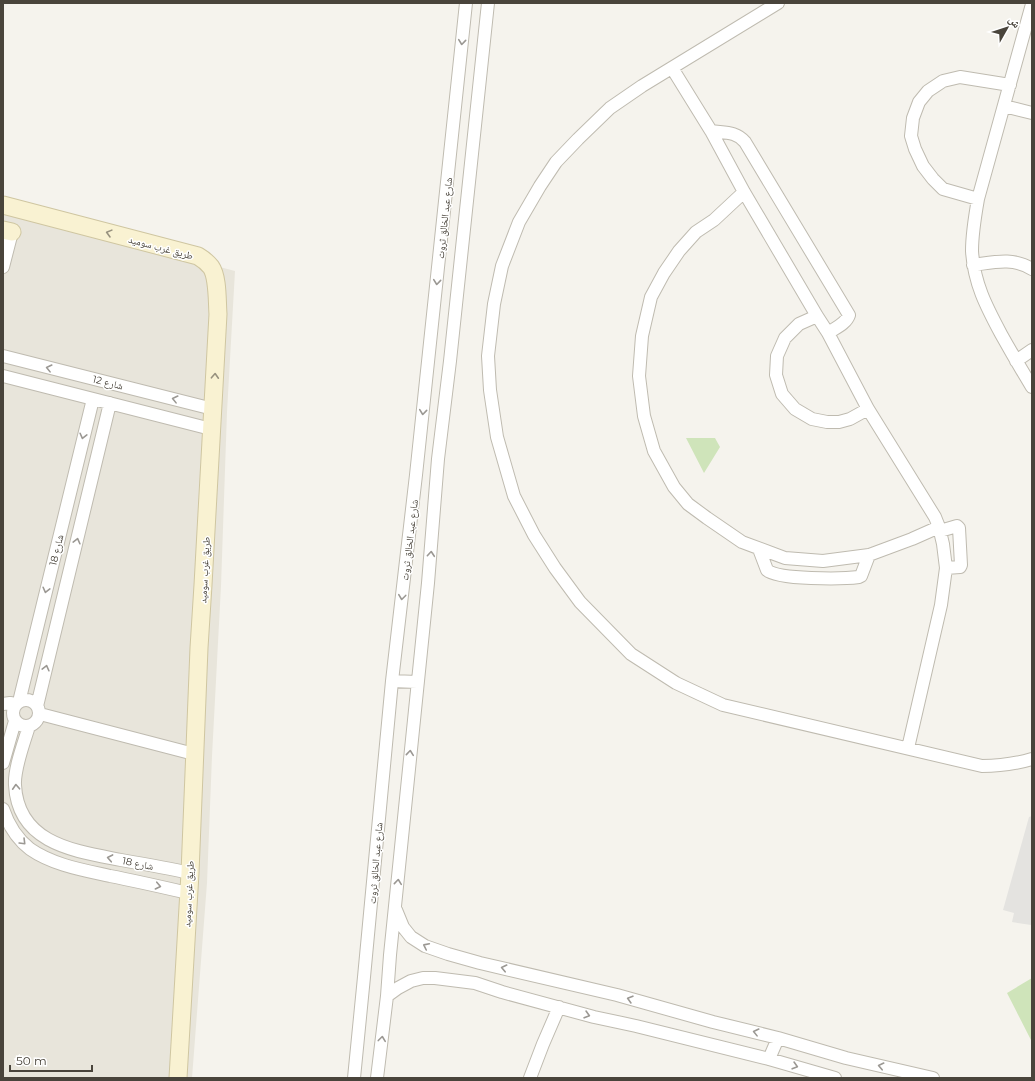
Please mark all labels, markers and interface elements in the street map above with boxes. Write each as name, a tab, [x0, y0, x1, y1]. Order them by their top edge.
north arrow	[987, 8, 1027, 48]
text: ش	[1005, 13, 1024, 32]
one-way arrow	[458, 39, 467, 45]
street label: شارع عبد الخالق ثروت	[434, 176, 455, 259]
one-way arrow	[106, 229, 113, 238]
street label: طريق غرب سوميد	[127, 233, 195, 262]
one-way arrow	[433, 279, 442, 285]
one-way arrow	[46, 364, 53, 372]
street label: شارع 12	[91, 372, 125, 393]
one-way arrow	[211, 373, 219, 379]
one-way arrow	[172, 396, 179, 404]
one-way arrow	[419, 409, 428, 415]
one-way arrow	[80, 433, 88, 440]
street label: شارع عبد الخالق ثروت	[398, 498, 421, 581]
street label: شارع 18	[46, 533, 67, 567]
street label: طريق غرب سوميد	[196, 536, 213, 604]
one-way arrow	[72, 538, 80, 545]
one-way arrow	[426, 551, 435, 557]
one-way arrow	[42, 586, 51, 593]
one-way arrow	[398, 593, 407, 600]
one-way arrow	[42, 664, 50, 671]
one-way arrow	[406, 750, 415, 756]
one-way arrow	[11, 784, 20, 790]
street label: شارع عبد الخالق ثروت	[365, 821, 386, 904]
one-way arrow	[18, 837, 26, 845]
one-way arrow	[107, 854, 113, 863]
street label: شارع 18	[121, 854, 155, 873]
street label: طريق غرب سوميد	[180, 860, 197, 928]
one-way arrow	[393, 879, 402, 885]
one-way arrow	[155, 882, 161, 890]
one-way arrow	[423, 943, 430, 951]
one-way arrow	[501, 965, 507, 973]
one-way arrow	[627, 995, 634, 1004]
one-way arrow	[584, 1011, 590, 1019]
one-way arrow	[753, 1029, 759, 1037]
one-way arrow	[377, 1036, 386, 1042]
scale bar	[10, 1047, 92, 1073]
text: 50 m	[16, 1053, 47, 1068]
one-way arrow	[791, 1061, 798, 1070]
one-way arrow	[878, 1062, 884, 1070]

